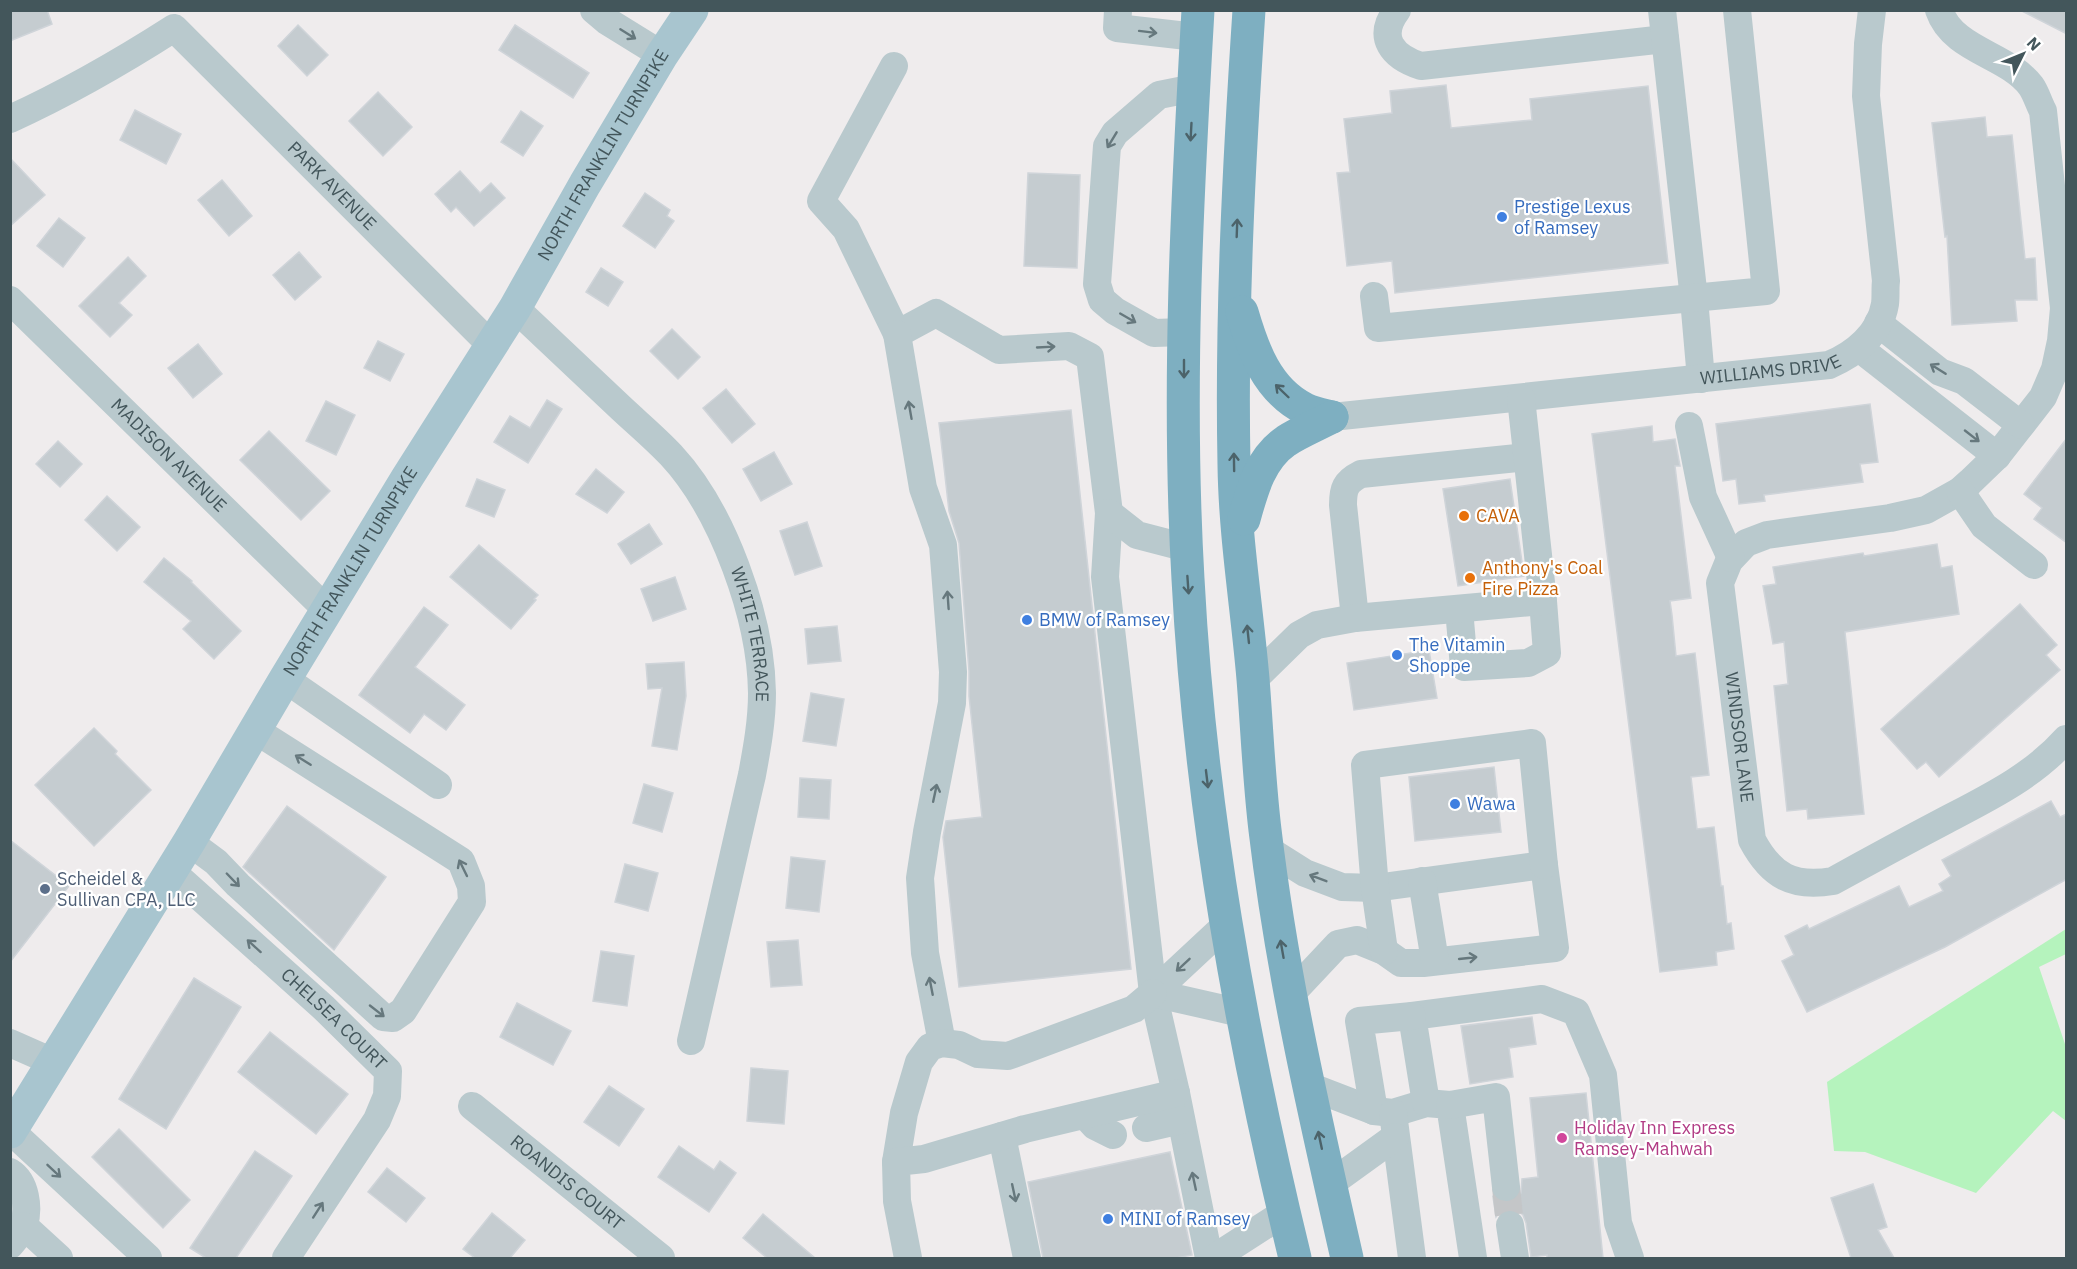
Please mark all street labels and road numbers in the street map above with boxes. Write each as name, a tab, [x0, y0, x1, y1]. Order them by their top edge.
street label: NORTH FRANKLIN TURNPIKE	[532, 45, 674, 265]
street label: PARK AVENUE	[283, 136, 382, 235]
street label: WILLIAMS DRIVE	[1699, 349, 1845, 389]
street label: MADISON AVENUE	[106, 393, 232, 517]
street label: NORTH FRANKLIN TURNPIKE	[278, 462, 422, 680]
street label: WHITE TERRACE	[726, 564, 774, 702]
street label: WINDSOR LANE	[1720, 671, 1759, 804]
street label: CHELSEA COURT	[276, 963, 392, 1074]
street label: ROANDIS COURT	[506, 1129, 629, 1235]

